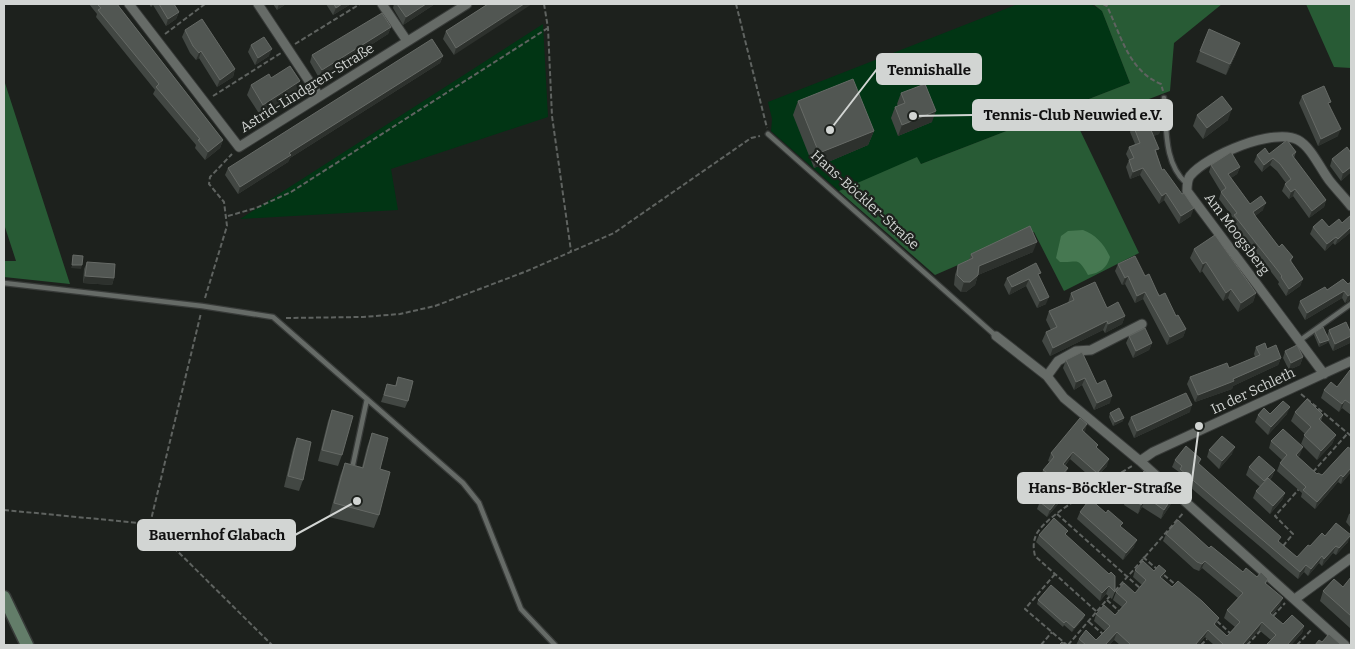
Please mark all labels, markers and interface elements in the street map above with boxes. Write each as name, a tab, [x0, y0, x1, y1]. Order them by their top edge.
street label: Astrid-Lindgren-Straße	[237, 40, 377, 136]
callout: Tennishalle	[877, 54, 981, 84]
text: Tennishalle	[887, 61, 971, 79]
callout: Tennis-Club Neuwied e.V.	[973, 100, 1172, 130]
text: Tennis-Club Neuwied e.V.	[983, 106, 1163, 124]
street label: Hans-Böckler-Straße	[807, 147, 923, 253]
street label: Am Moogsberg	[1201, 190, 1273, 278]
street label: In der Schleth	[1208, 364, 1298, 418]
callout: Hans-Böckler-Straße	[1018, 473, 1191, 503]
text: Hans-Böckler-Straße	[1028, 479, 1182, 497]
callout: Bauernhof Glabach	[138, 520, 295, 550]
text: Bauernhof Glabach	[149, 526, 286, 544]

